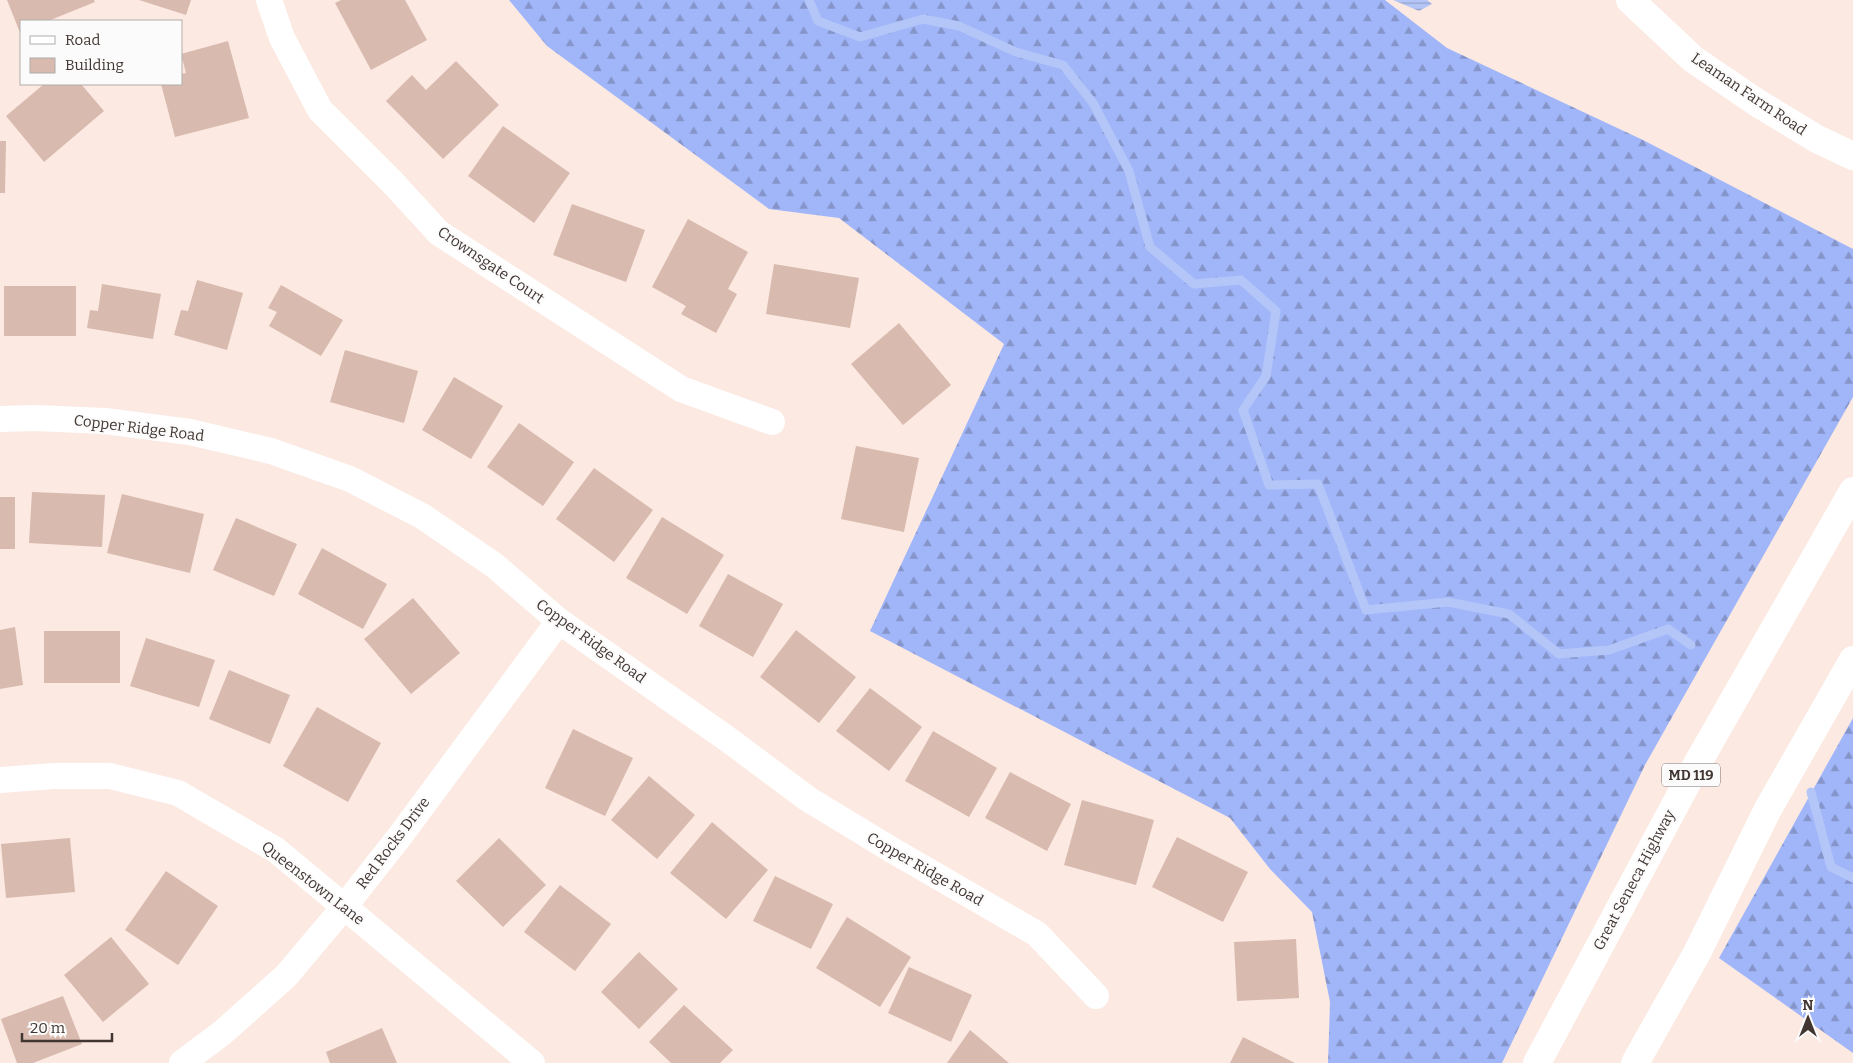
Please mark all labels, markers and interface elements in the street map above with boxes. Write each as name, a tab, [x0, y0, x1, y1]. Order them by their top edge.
legend	[20, 20, 182, 85]
text: Road	[65, 31, 100, 49]
street label: Leaman Farm Road	[1688, 49, 1810, 139]
text: Building	[65, 56, 124, 74]
street label: Crownsgate Court	[434, 223, 548, 308]
street label: Copper Ridge Road	[73, 411, 205, 445]
street label: Copper Ridge Road	[533, 595, 649, 687]
road number: MD 119	[1662, 764, 1720, 786]
street label: Red Rocks Drive	[353, 793, 433, 893]
street label: Great Seneca Highway	[1589, 807, 1679, 953]
street label: Copper Ridge Road	[864, 828, 986, 910]
street label: Queenstown Lane	[258, 837, 368, 929]
north arrow	[1783, 993, 1833, 1043]
text: N	[1803, 997, 1814, 1014]
scale bar	[22, 1010, 112, 1042]
text: 20 m	[30, 1019, 66, 1037]

